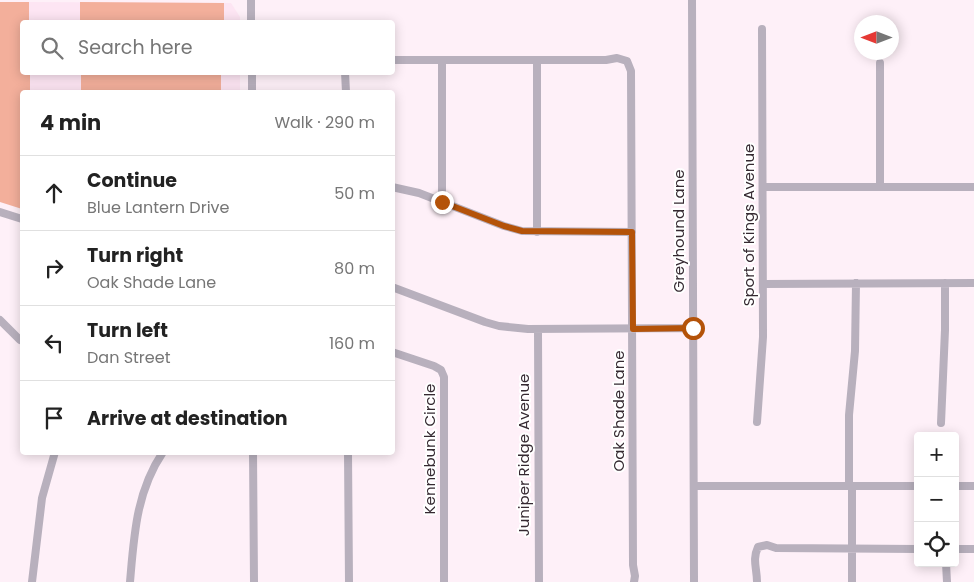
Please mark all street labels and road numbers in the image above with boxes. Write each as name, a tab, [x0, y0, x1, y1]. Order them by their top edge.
street label: Sport of Kings Avenue	[738, 144, 759, 306]
street label: Greyhound Lane	[668, 169, 689, 293]
street label: Oak Shade Lane	[608, 350, 629, 472]
street label: Juniper Ridge Avenue	[513, 374, 534, 536]
street label: Kennebunk Circle	[419, 384, 440, 514]

